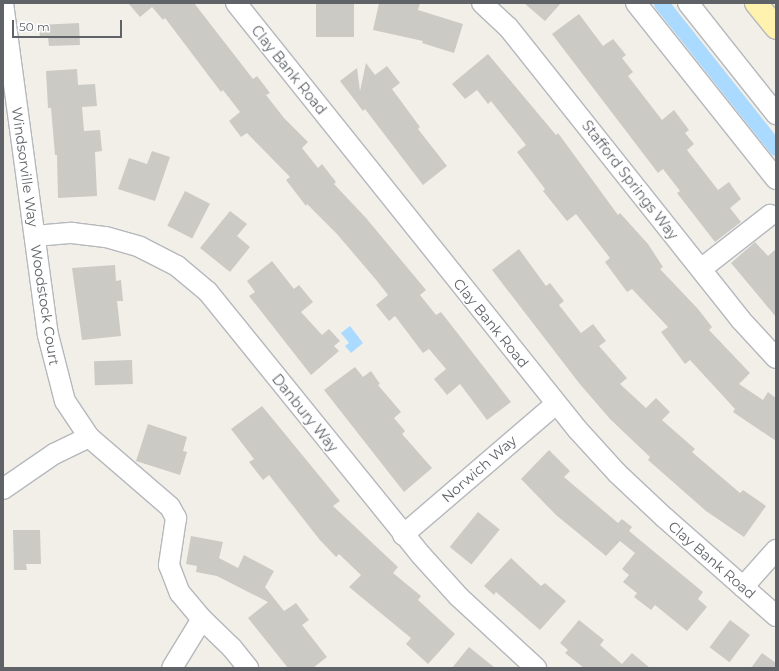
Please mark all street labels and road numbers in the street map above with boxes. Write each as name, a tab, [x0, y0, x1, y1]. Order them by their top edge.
street label: Clay Bank Road	[248, 22, 330, 118]
street label: Windsorville Way	[8, 106, 42, 228]
street label: Stafford Springs Way	[578, 117, 682, 243]
street label: Woodstock Court	[27, 243, 63, 367]
street label: Clay Bank Road	[450, 275, 532, 371]
street label: Danbury Way	[268, 371, 342, 455]
street label: Norwich Way	[438, 432, 520, 506]
street label: Clay Bank Road	[665, 518, 759, 602]

